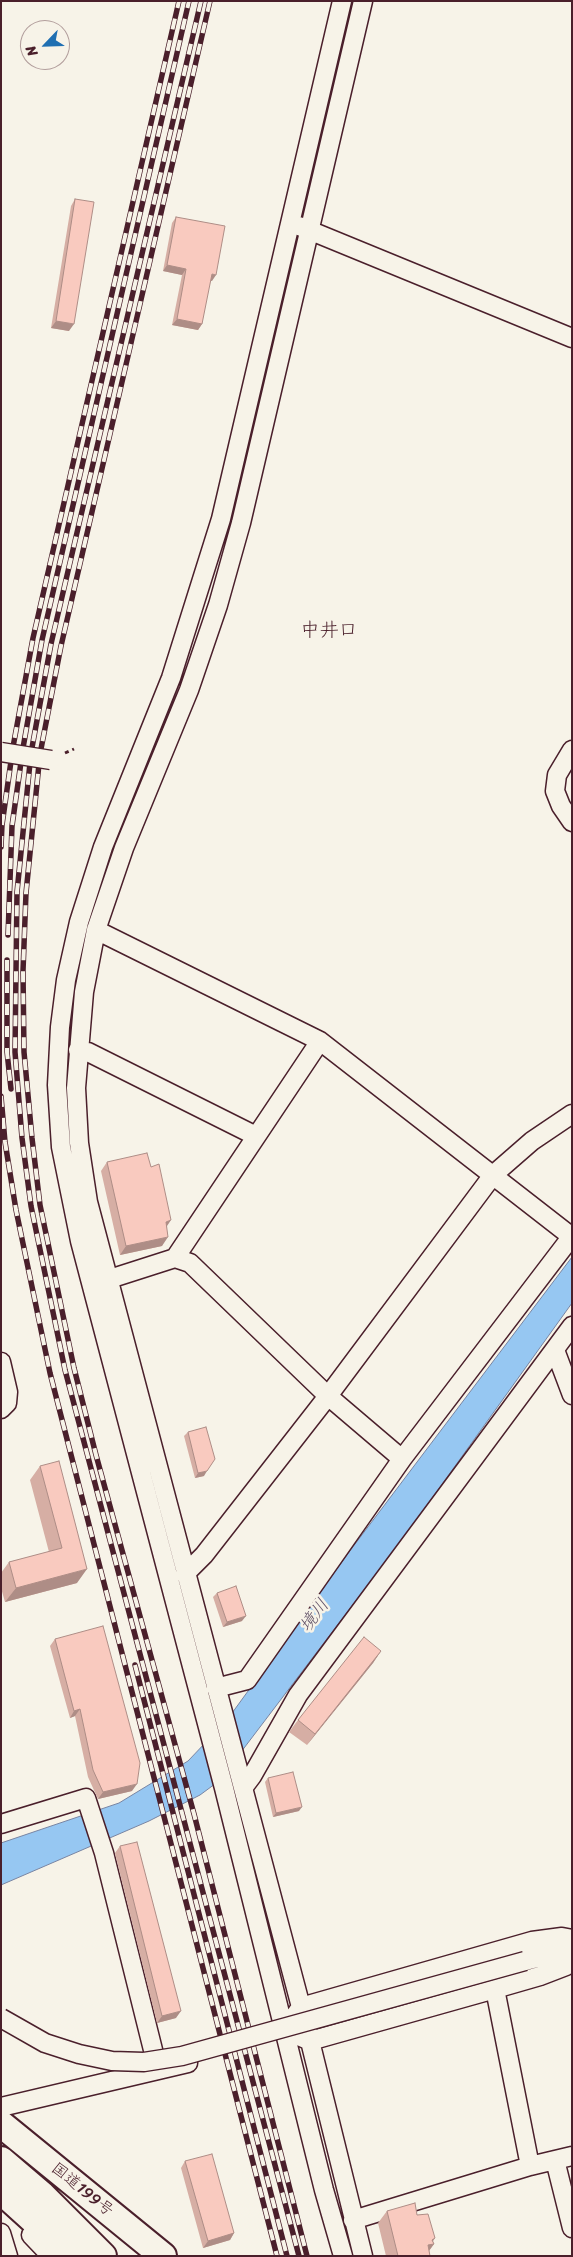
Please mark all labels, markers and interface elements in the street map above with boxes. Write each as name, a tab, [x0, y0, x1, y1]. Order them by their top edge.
north arrow	[20, 20, 70, 70]
text: N	[18, 41, 45, 60]
district label: 中井口	[301, 620, 357, 642]
water label: 境川	[296, 1595, 334, 1637]
street label: 国道199号	[47, 2159, 117, 2221]

